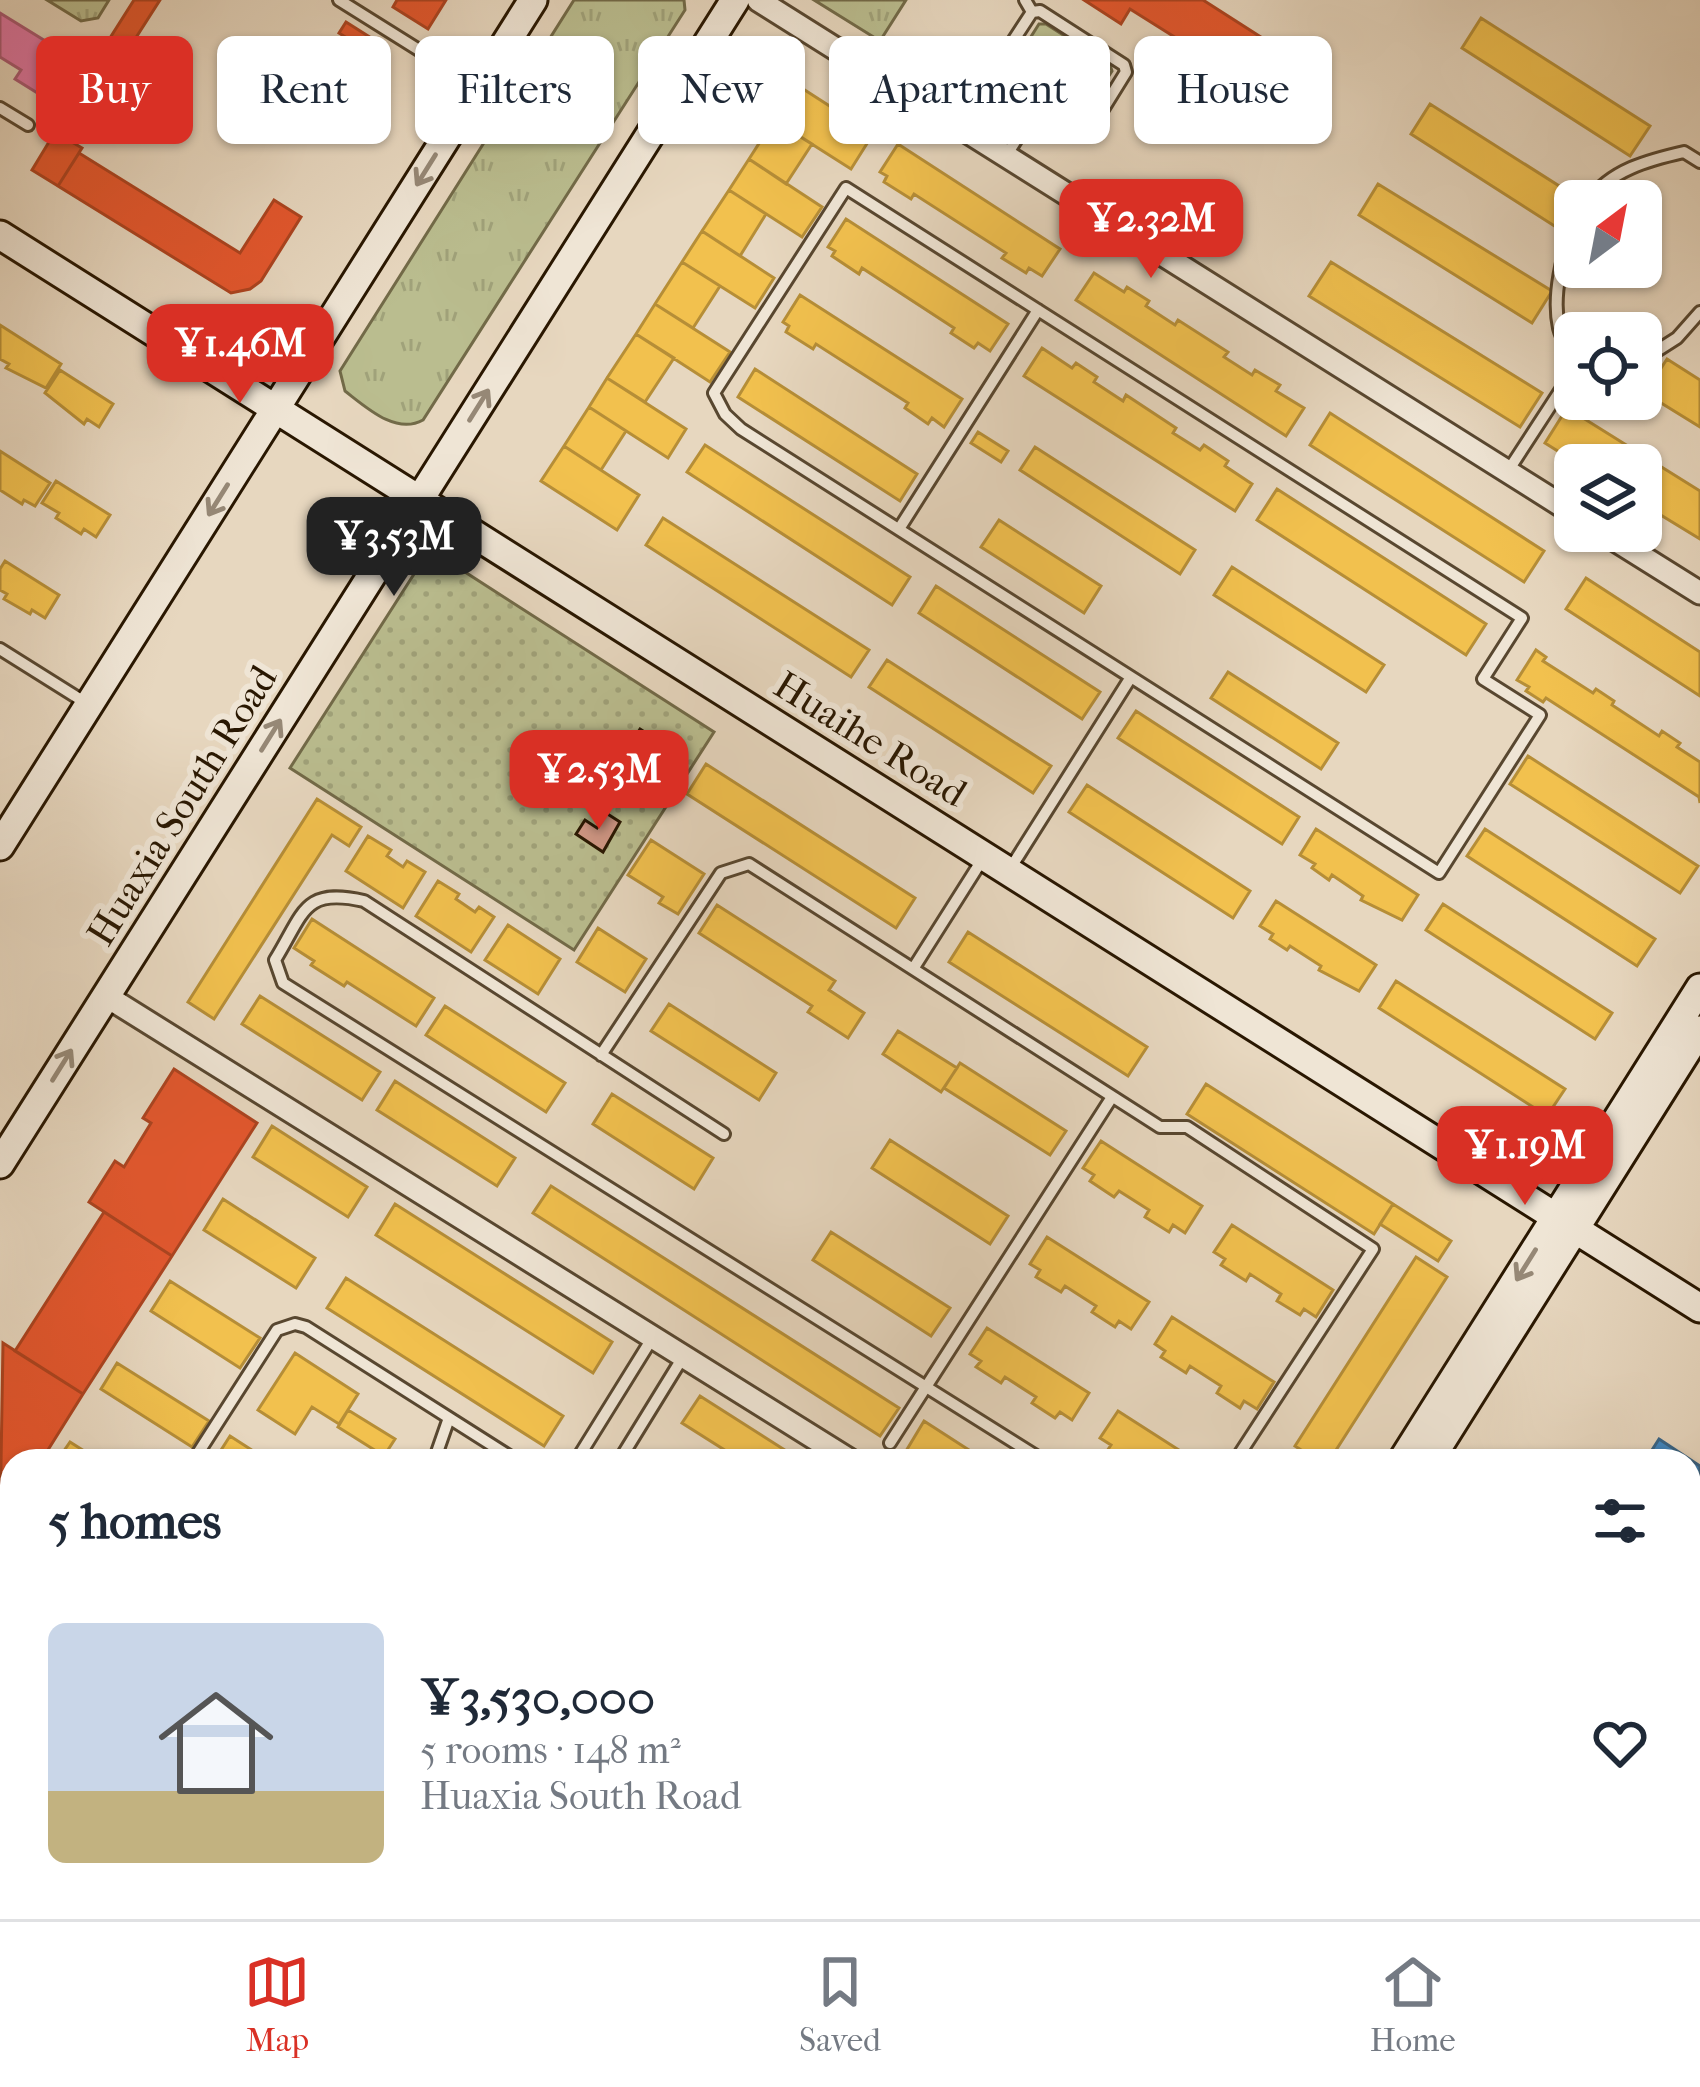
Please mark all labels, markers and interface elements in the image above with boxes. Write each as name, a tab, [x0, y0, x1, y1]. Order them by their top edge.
chip: Buy	[36, 36, 193, 144]
chip: Rent	[217, 36, 391, 144]
chip: Filters	[415, 36, 614, 144]
chip: New	[638, 36, 805, 144]
chip: Apartment	[829, 36, 1110, 144]
chip: House	[1134, 36, 1332, 144]
one-way arrow	[414, 152, 438, 186]
pin: ¥2.32M	[1053, 179, 1249, 281]
north arrow	[1554, 180, 1662, 288]
map controls	[1554, 180, 1662, 552]
text: ¥2.32M	[1086, 195, 1216, 241]
pin: ¥1.46M	[142, 304, 338, 406]
button: locate	[1554, 312, 1662, 420]
text: ¥1.46M	[174, 320, 306, 366]
one-way arrow	[467, 389, 491, 423]
button: layers	[1554, 444, 1662, 552]
one-way arrow	[206, 482, 230, 516]
pin: ¥3.53M	[296, 497, 492, 599]
text: ¥3.53M	[334, 513, 454, 559]
street label: Huaxia South Road	[77, 656, 287, 954]
street label: Huaihe Road	[766, 662, 976, 817]
one-way arrow	[258, 719, 283, 753]
pin: ¥2.53M	[501, 730, 697, 832]
text: ¥2.53M	[537, 746, 661, 792]
one-way arrow	[50, 1049, 75, 1083]
pin: ¥1.19M	[1427, 1106, 1623, 1208]
text: ¥1.19M	[1464, 1122, 1586, 1168]
one-way arrow	[1514, 1247, 1538, 1281]
icon: filters	[1587, 1488, 1653, 1554]
text: 5 homes	[48, 1491, 221, 1551]
text: ¥3,530,000	[420, 1667, 655, 1727]
icon: home	[144, 1671, 288, 1815]
icon: heart	[1587, 1710, 1653, 1776]
text: 5 rooms · 148 m²	[420, 1727, 681, 1773]
text: Huaxia South Road	[420, 1773, 741, 1819]
tab: Map	[244, 1949, 310, 2060]
tab: Saved	[799, 1949, 881, 2060]
tab: Home	[1370, 1949, 1456, 2060]

